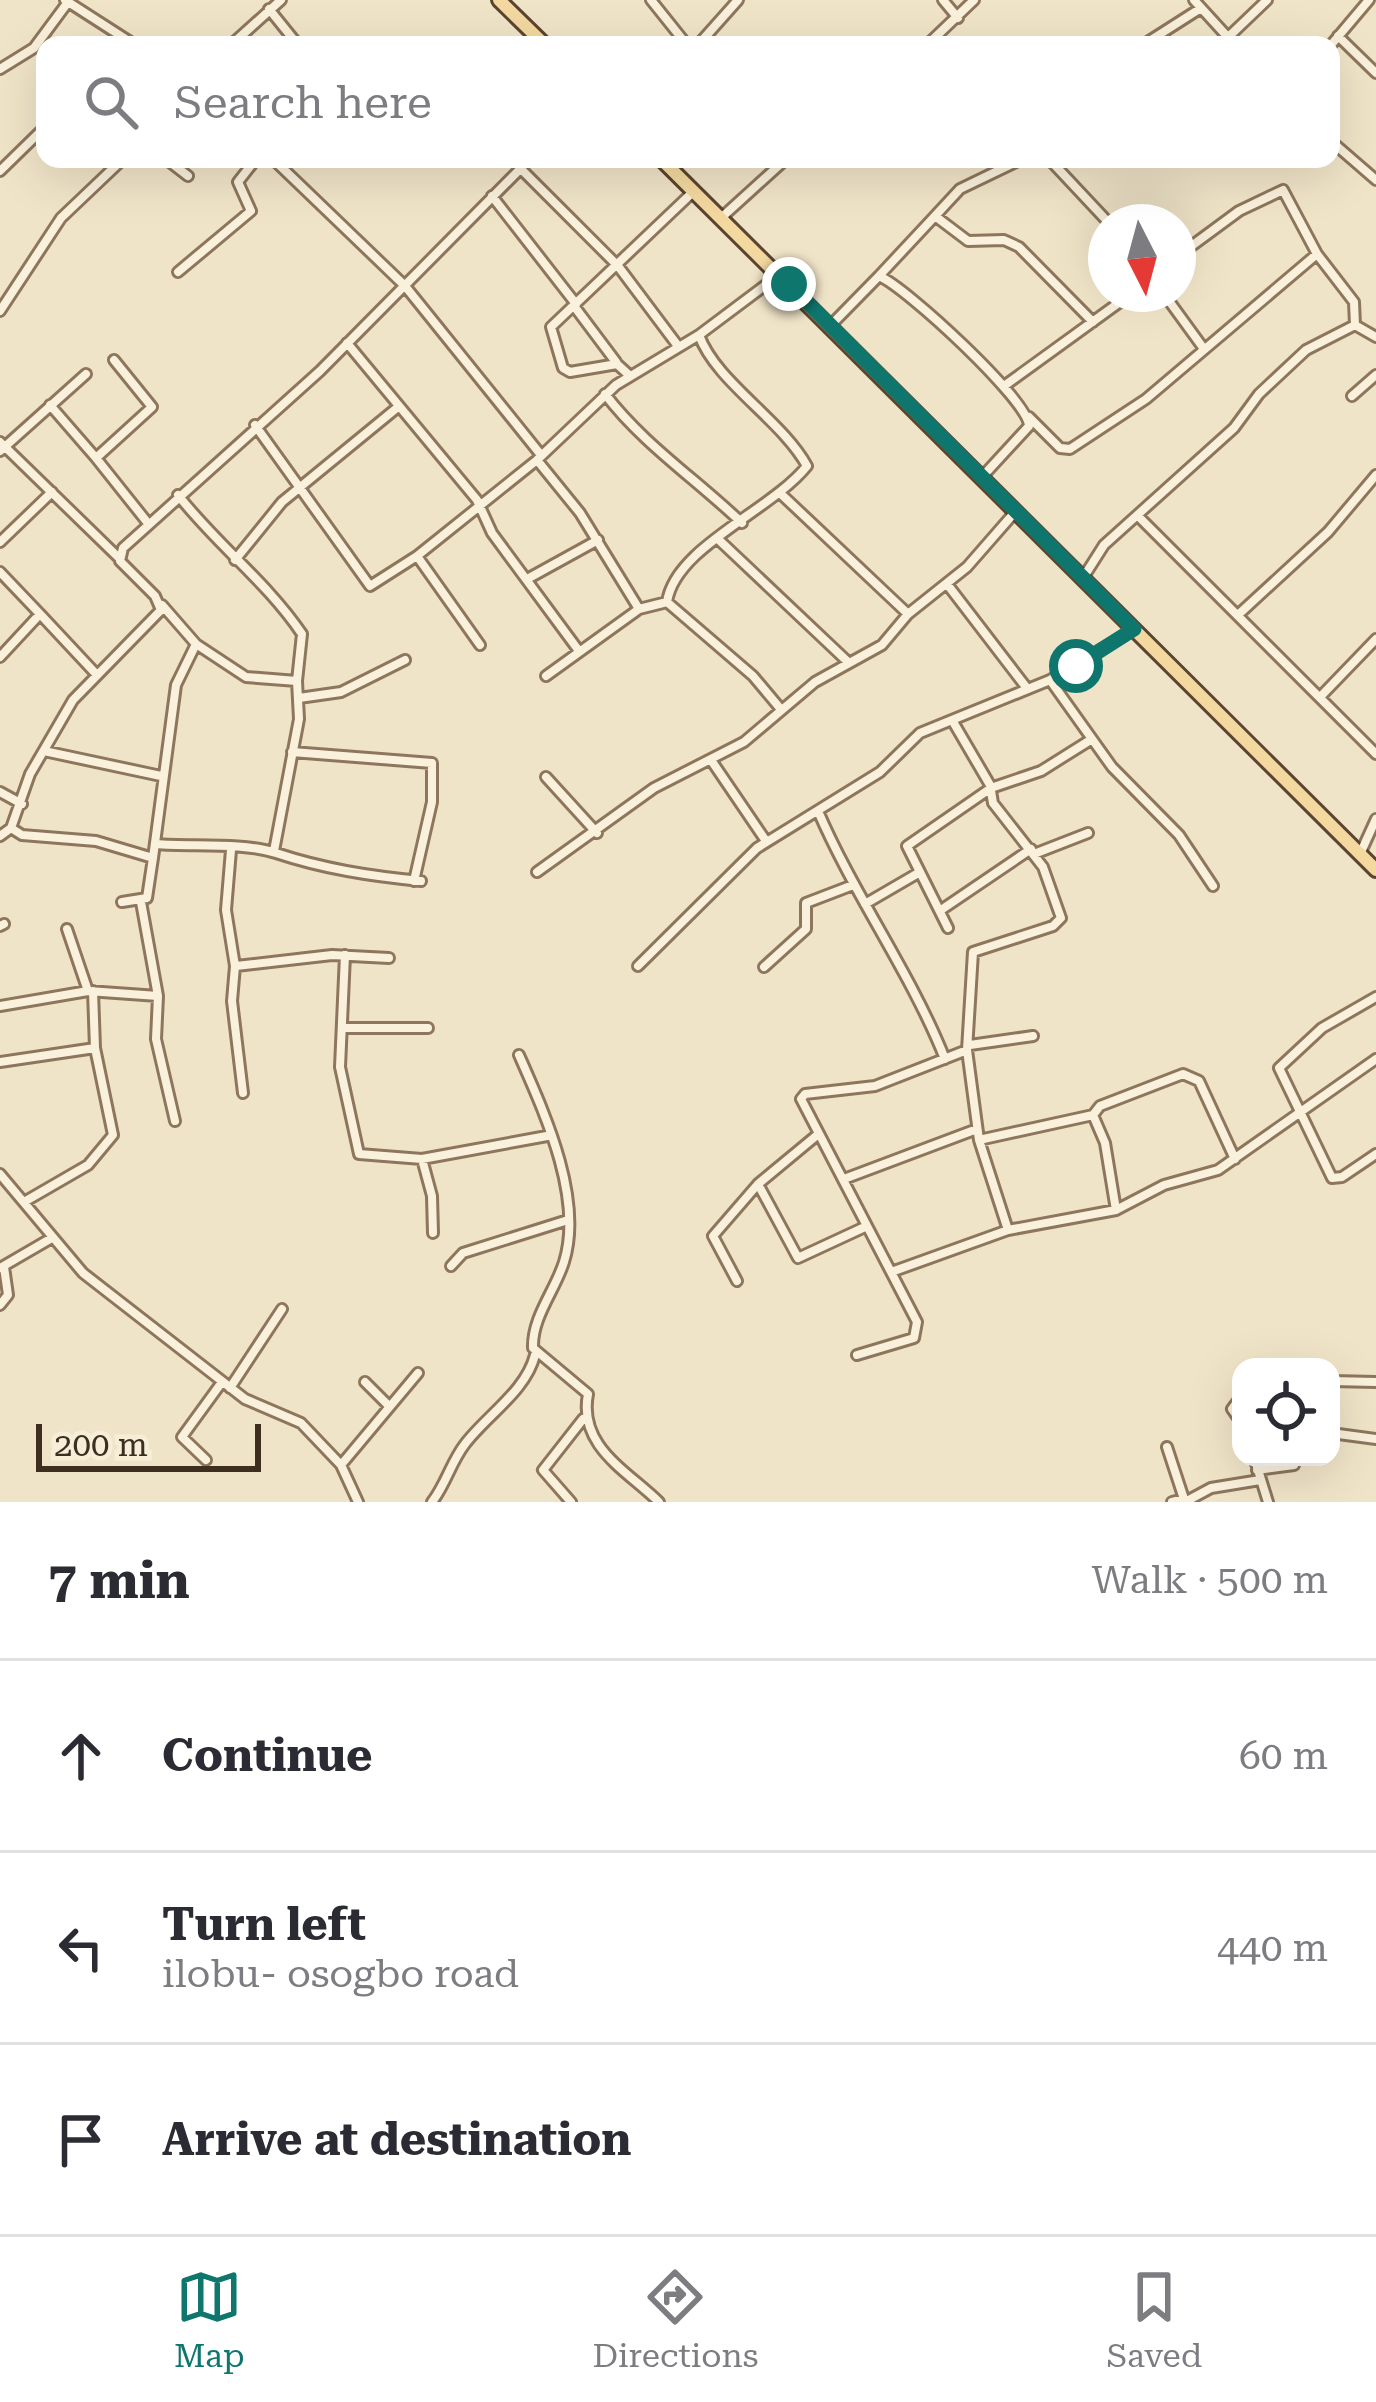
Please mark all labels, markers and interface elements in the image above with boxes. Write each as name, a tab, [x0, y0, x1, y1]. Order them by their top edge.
search box	[36, 36, 1340, 168]
icon: search	[78, 69, 144, 135]
text: Search here	[174, 76, 432, 129]
north arrow	[1088, 204, 1196, 312]
route end	[762, 257, 816, 311]
route start	[1049, 639, 1103, 693]
map controls	[1232, 1358, 1340, 1466]
button: locate	[1232, 1358, 1340, 1466]
scale bar	[36, 1418, 261, 1471]
text: 200 m	[54, 1425, 148, 1464]
text: 7 min	[48, 1551, 190, 1610]
text: Walk · 500 m	[1092, 1557, 1328, 1603]
icon: ahead	[48, 1723, 114, 1789]
text: Continue	[162, 1729, 373, 1782]
text: 60 m	[1239, 1733, 1328, 1779]
text: Turn left	[162, 1898, 366, 1951]
icon: left	[48, 1915, 114, 1981]
text: 440 m	[1217, 1925, 1328, 1971]
text: ilobu- osogbo road	[162, 1951, 519, 1997]
icon: arrive	[48, 2107, 114, 2173]
text: Arrive at destination	[162, 2113, 631, 2166]
tab: Map	[174, 2264, 245, 2375]
tab: Directions	[592, 2264, 758, 2375]
tab: Saved	[1106, 2264, 1202, 2375]

